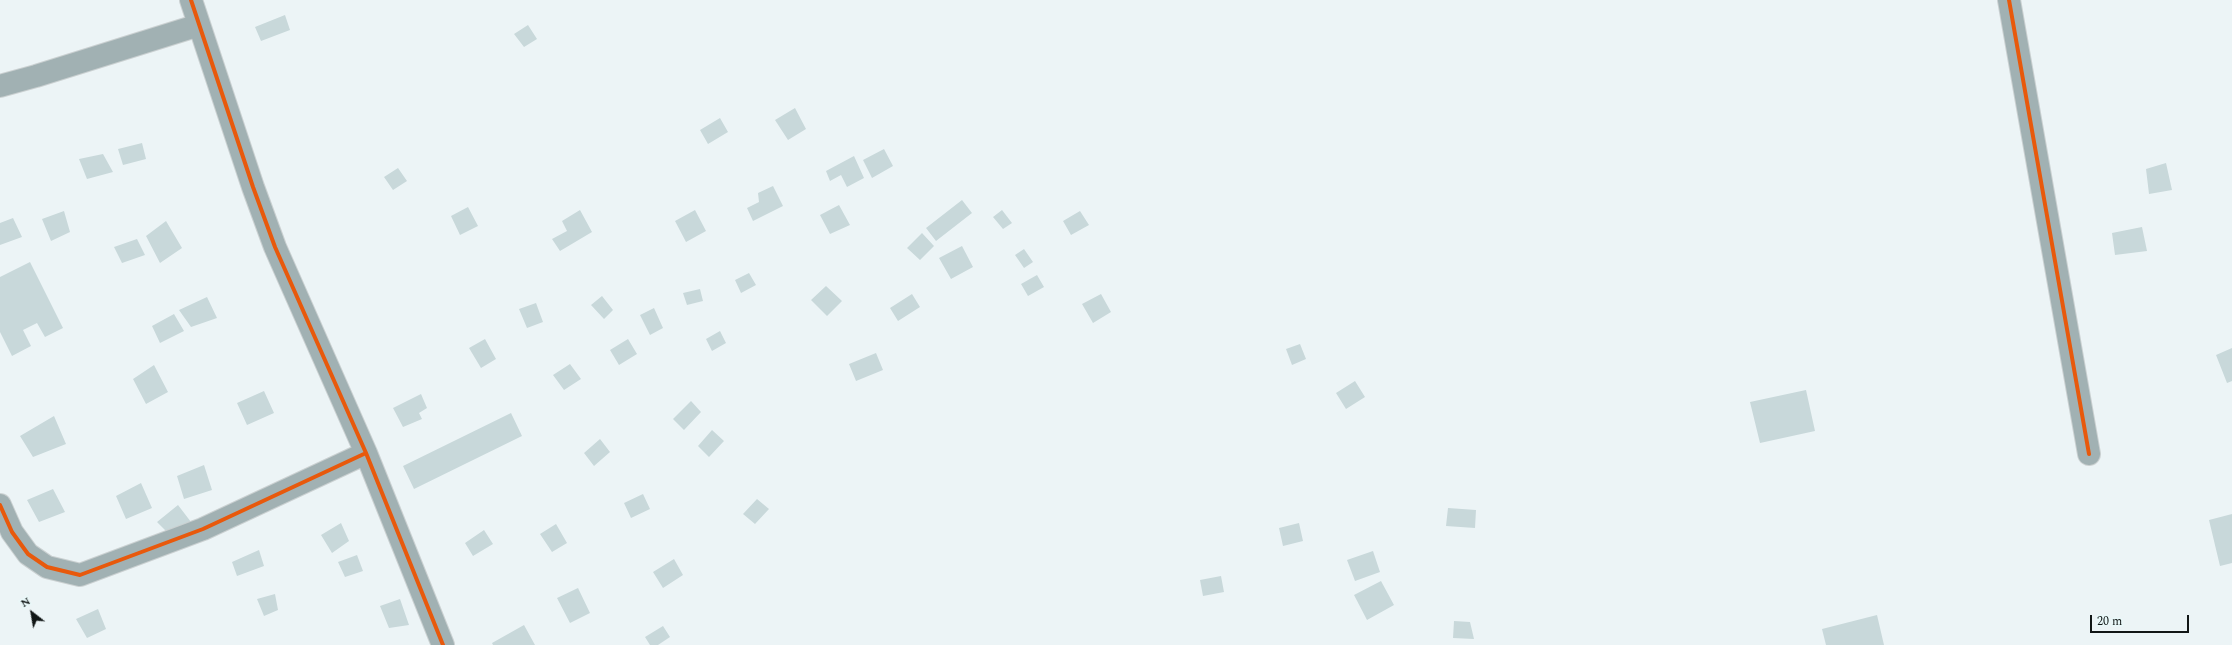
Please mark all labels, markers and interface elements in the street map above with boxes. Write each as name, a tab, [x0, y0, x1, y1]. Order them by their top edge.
north arrow	[12, 593, 52, 633]
text: N	[17, 593, 34, 612]
scale bar	[2092, 607, 2191, 633]
text: 20 m	[2097, 612, 2122, 631]

